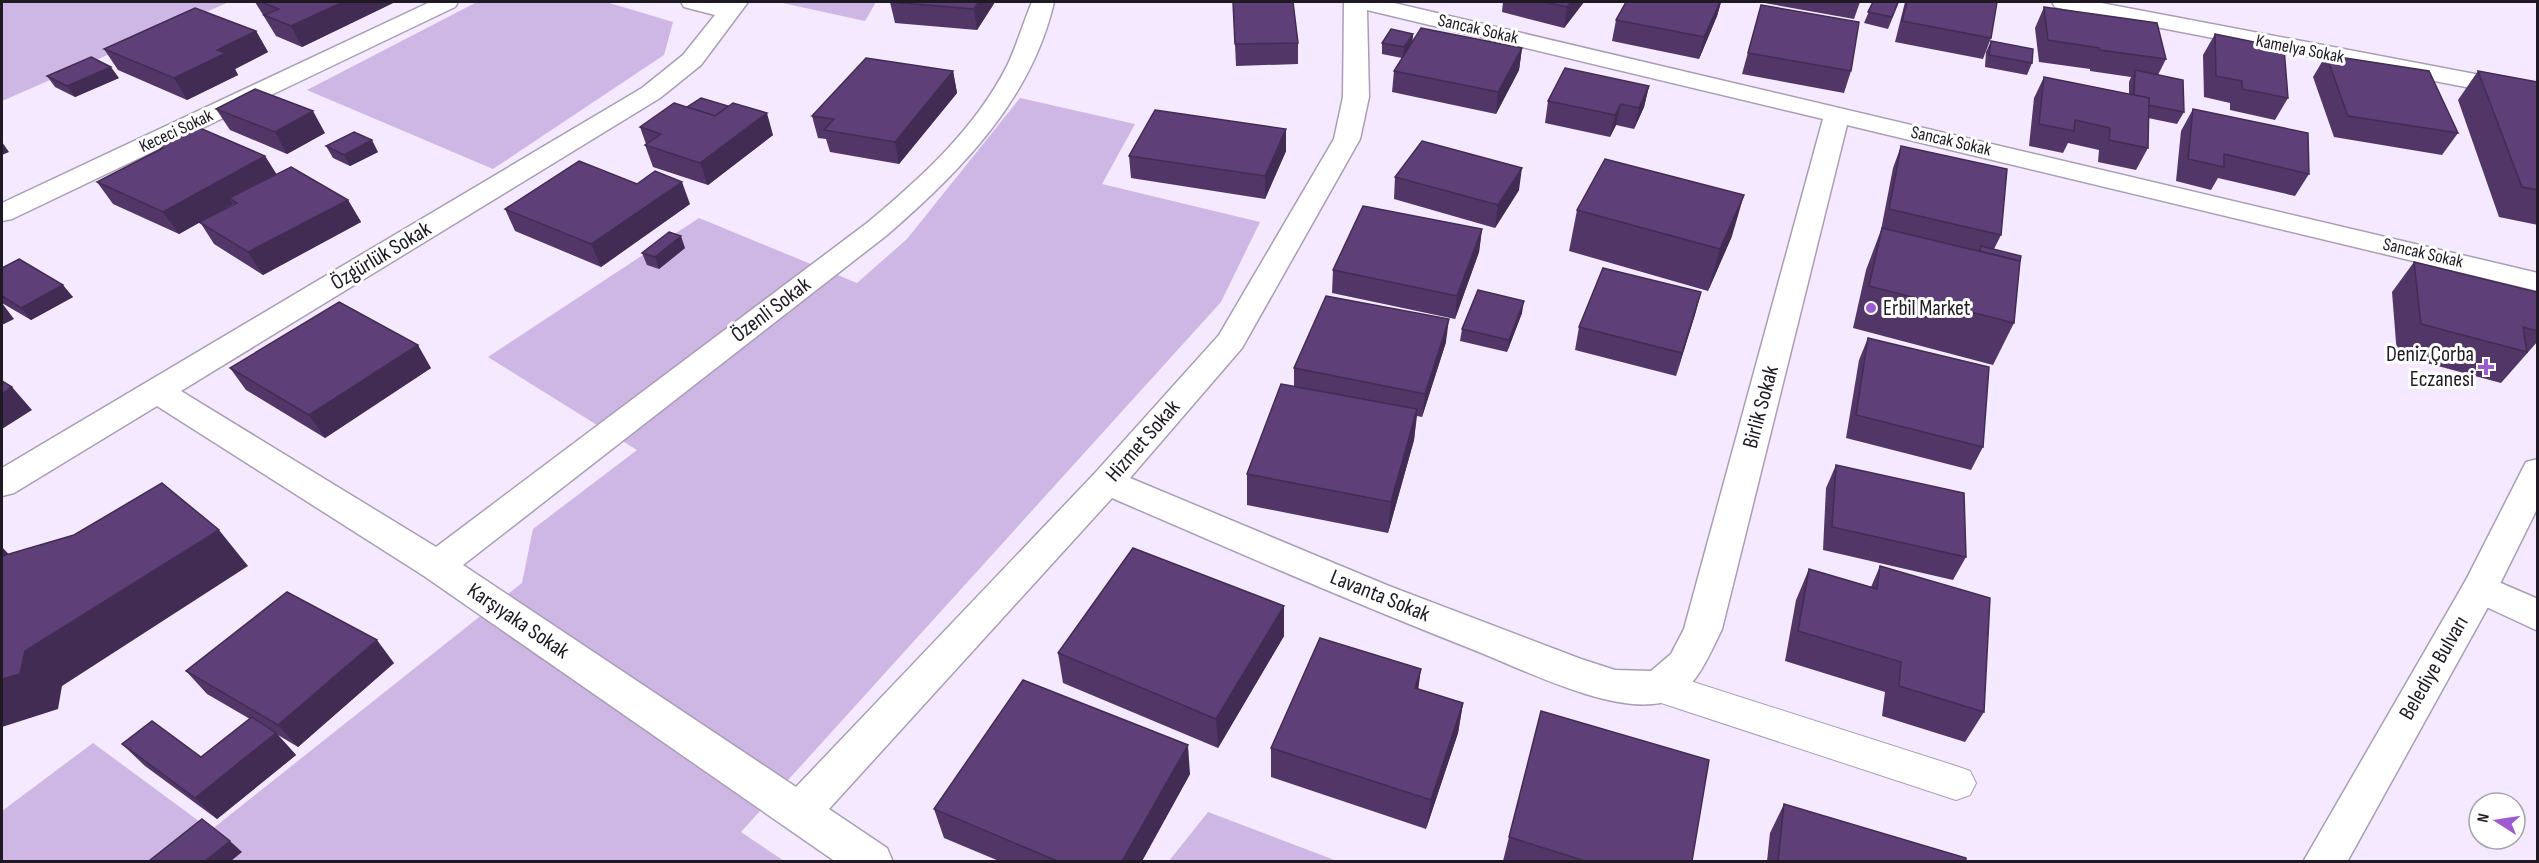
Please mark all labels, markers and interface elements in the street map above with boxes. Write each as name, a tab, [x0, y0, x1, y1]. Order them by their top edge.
street label: Sancak Sokak	[1436, 10, 1520, 48]
street label: Kamelya Sokak	[2254, 30, 2346, 68]
street label: Kececi Sokak	[136, 105, 216, 157]
street label: Sancak Sokak	[1909, 122, 1993, 160]
street label: Özgürlük Sokak	[326, 215, 436, 296]
street label: Sancak Sokak	[2381, 234, 2465, 272]
street label: Özenli Sokak	[726, 271, 817, 349]
place label: Erbil Market	[1883, 295, 1971, 322]
marker: Erbil Market	[1864, 301, 1878, 315]
place label: Deniz Çorba Eczanesi	[2386, 341, 2474, 393]
marker: Deniz Çorba Eczanesi	[2479, 360, 2493, 374]
street label: Birlik Sokak	[1737, 362, 1785, 451]
street label: Hizmet Sokak	[1100, 394, 1186, 488]
street label: Lavanta Sokak	[1326, 564, 1434, 628]
street label: Karşıyaka Sokak	[462, 577, 575, 665]
street label: Belediye Bulvarı	[2393, 611, 2475, 725]
north arrow	[2467, 791, 2527, 851]
text: N	[2474, 812, 2494, 824]

